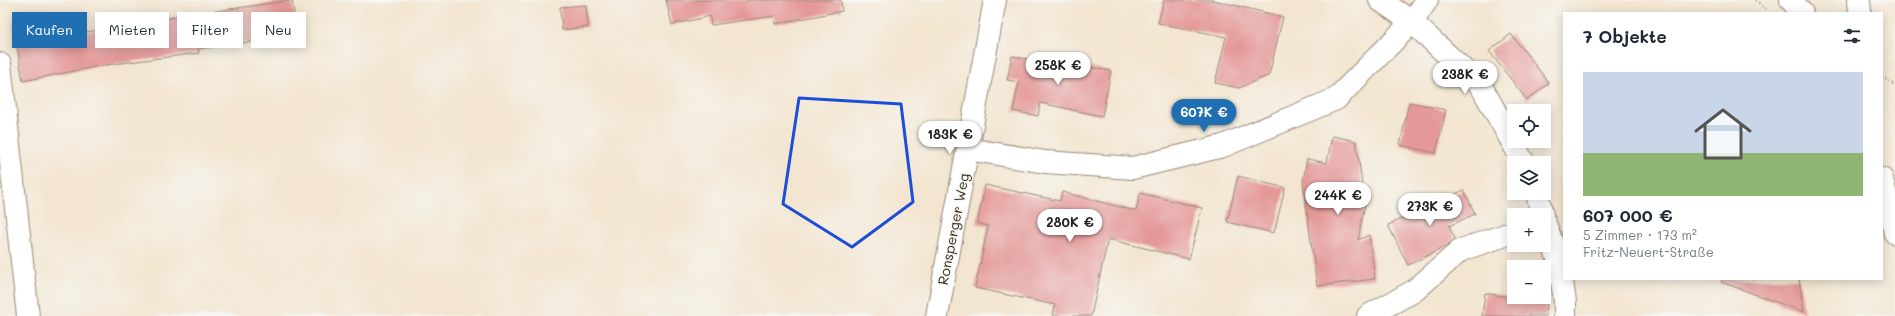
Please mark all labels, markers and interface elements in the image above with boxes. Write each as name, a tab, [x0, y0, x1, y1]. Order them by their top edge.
chip: Kaufen	[12, 12, 87, 48]
chip: Mieten	[95, 12, 169, 48]
chip: Filter	[177, 12, 243, 48]
chip: Neu	[251, 12, 306, 48]
text: 7 Objekte	[1583, 25, 1667, 47]
icon: filters	[1841, 25, 1863, 47]
pin: 258K €	[1025, 52, 1091, 86]
text: 258K €	[1035, 56, 1081, 73]
pin: 238K €	[1432, 61, 1498, 95]
text: 238K €	[1442, 65, 1488, 82]
icon: home	[1687, 98, 1759, 170]
pin: 607K €	[1171, 99, 1237, 133]
text: 607K €	[1180, 103, 1228, 120]
map controls	[1507, 104, 1551, 304]
button: locate	[1507, 104, 1551, 148]
pin: 183K €	[917, 121, 983, 155]
text: 183K €	[927, 125, 973, 142]
button: layers	[1507, 156, 1551, 200]
street label: Ronsperger Weg	[933, 171, 973, 287]
pin: 244K €	[1305, 182, 1371, 216]
text: 244K €	[1314, 186, 1362, 203]
pin: 273K €	[1397, 193, 1463, 227]
text: 273K €	[1407, 197, 1453, 214]
text: 607 000 €	[1583, 204, 1673, 226]
button: +	[1507, 208, 1551, 252]
pin: 280K €	[1037, 209, 1103, 243]
text: 280K €	[1046, 213, 1094, 230]
text: 5 Zimmer · 173 m²	[1583, 226, 1697, 243]
text: Fritz-Neuert-Straße	[1583, 243, 1714, 260]
button: −	[1507, 260, 1551, 304]

